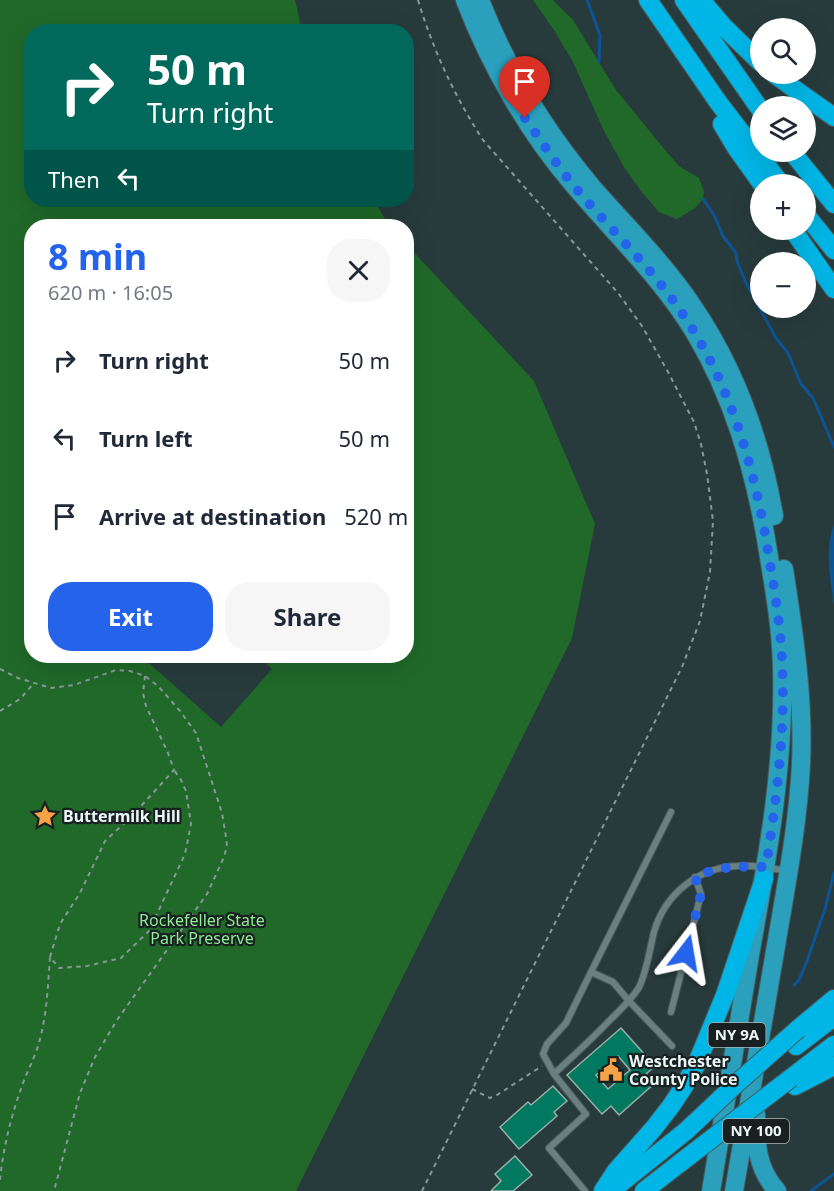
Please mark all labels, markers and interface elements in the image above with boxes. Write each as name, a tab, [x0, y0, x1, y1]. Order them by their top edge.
map controls	[750, 18, 816, 318]
button: search	[750, 18, 816, 84]
text: 50 m	[147, 40, 247, 97]
icon: right	[48, 48, 126, 126]
pin	[499, 56, 550, 118]
icon: arrive	[508, 65, 541, 98]
text: Turn right	[147, 94, 273, 131]
button: layers	[750, 96, 816, 162]
icon: left	[112, 162, 145, 195]
text: Then	[48, 164, 100, 194]
button: +	[750, 174, 816, 240]
text: 8 min	[48, 232, 147, 281]
button: close	[327, 239, 390, 302]
button: −	[750, 252, 816, 318]
text: 620 m · 16:05	[48, 279, 173, 306]
icon: right	[48, 344, 81, 377]
text: Turn right	[99, 345, 209, 375]
text: 50 m	[339, 345, 390, 375]
icon: left	[48, 422, 81, 455]
text: Turn left	[99, 423, 193, 453]
text: 50 m	[339, 423, 390, 453]
icon: arrive	[48, 500, 81, 533]
text: Arrive at destination	[99, 501, 326, 531]
text: 520 m	[344, 501, 408, 531]
button: Exit	[48, 582, 213, 651]
button: Share	[225, 582, 390, 651]
place icon: Buttermilk Hill	[32, 803, 58, 829]
place label: Buttermilk Hill	[63, 805, 180, 827]
park label: Rockefeller State Park Preserve	[139, 909, 265, 949]
position arrow	[654, 921, 718, 985]
road number: NY 9A	[708, 1023, 766, 1047]
place label: Westchester County Police	[629, 1050, 738, 1090]
public building icon: Westchester County Police	[598, 1057, 624, 1083]
road number: NY 100	[723, 1119, 789, 1143]

